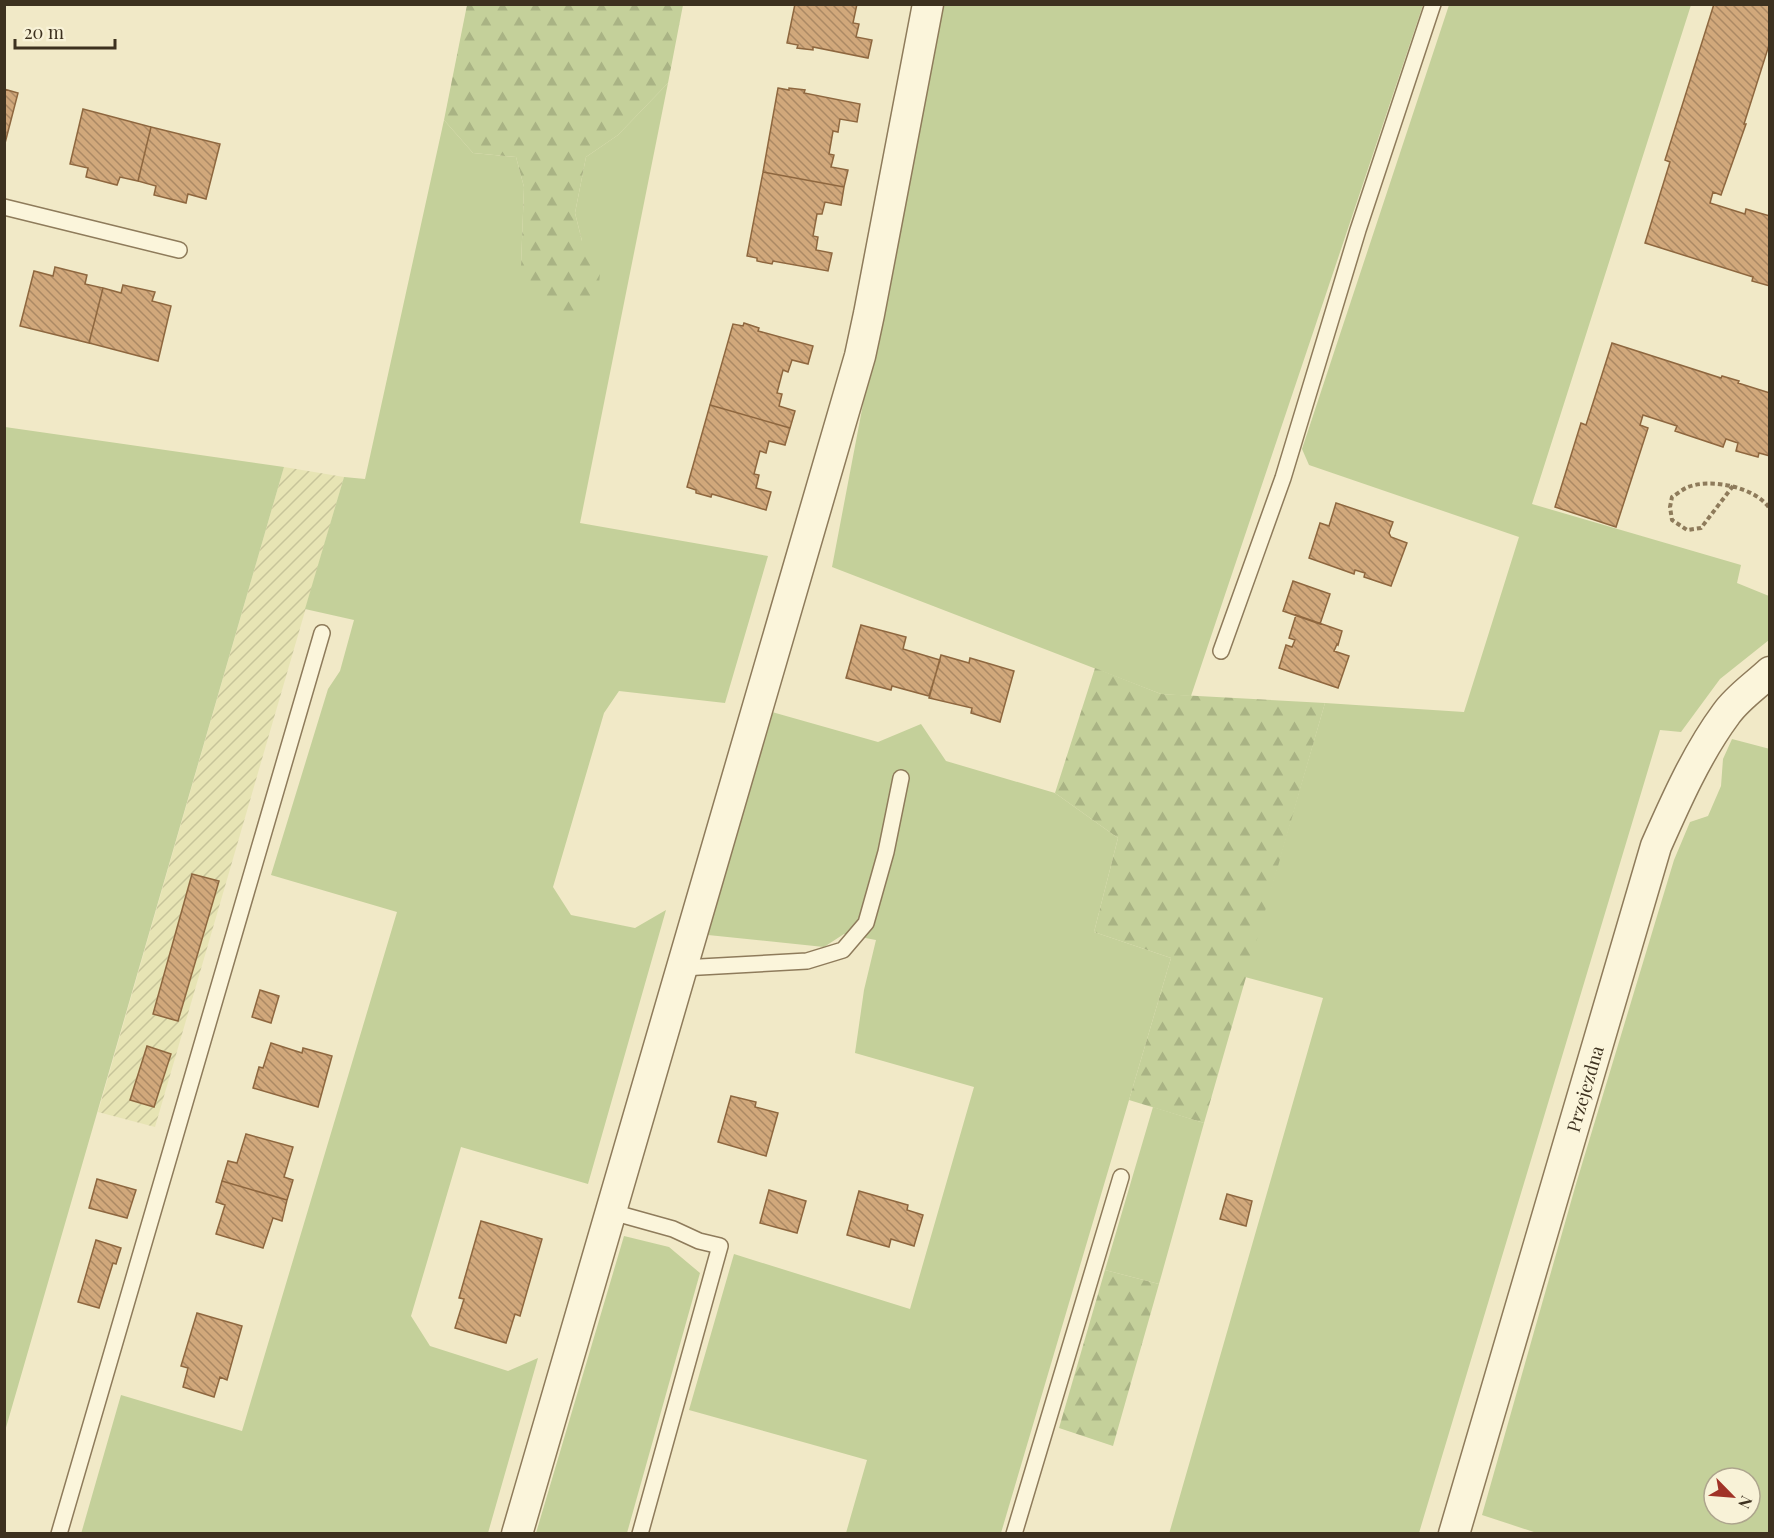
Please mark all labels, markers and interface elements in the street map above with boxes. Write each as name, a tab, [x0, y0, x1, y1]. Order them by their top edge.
scale bar	[15, 12, 116, 50]
text: 20 m	[24, 20, 64, 44]
street label: Przejezdna	[1561, 1043, 1609, 1135]
north arrow	[1702, 1466, 1762, 1526]
text: N	[1734, 1493, 1758, 1513]

